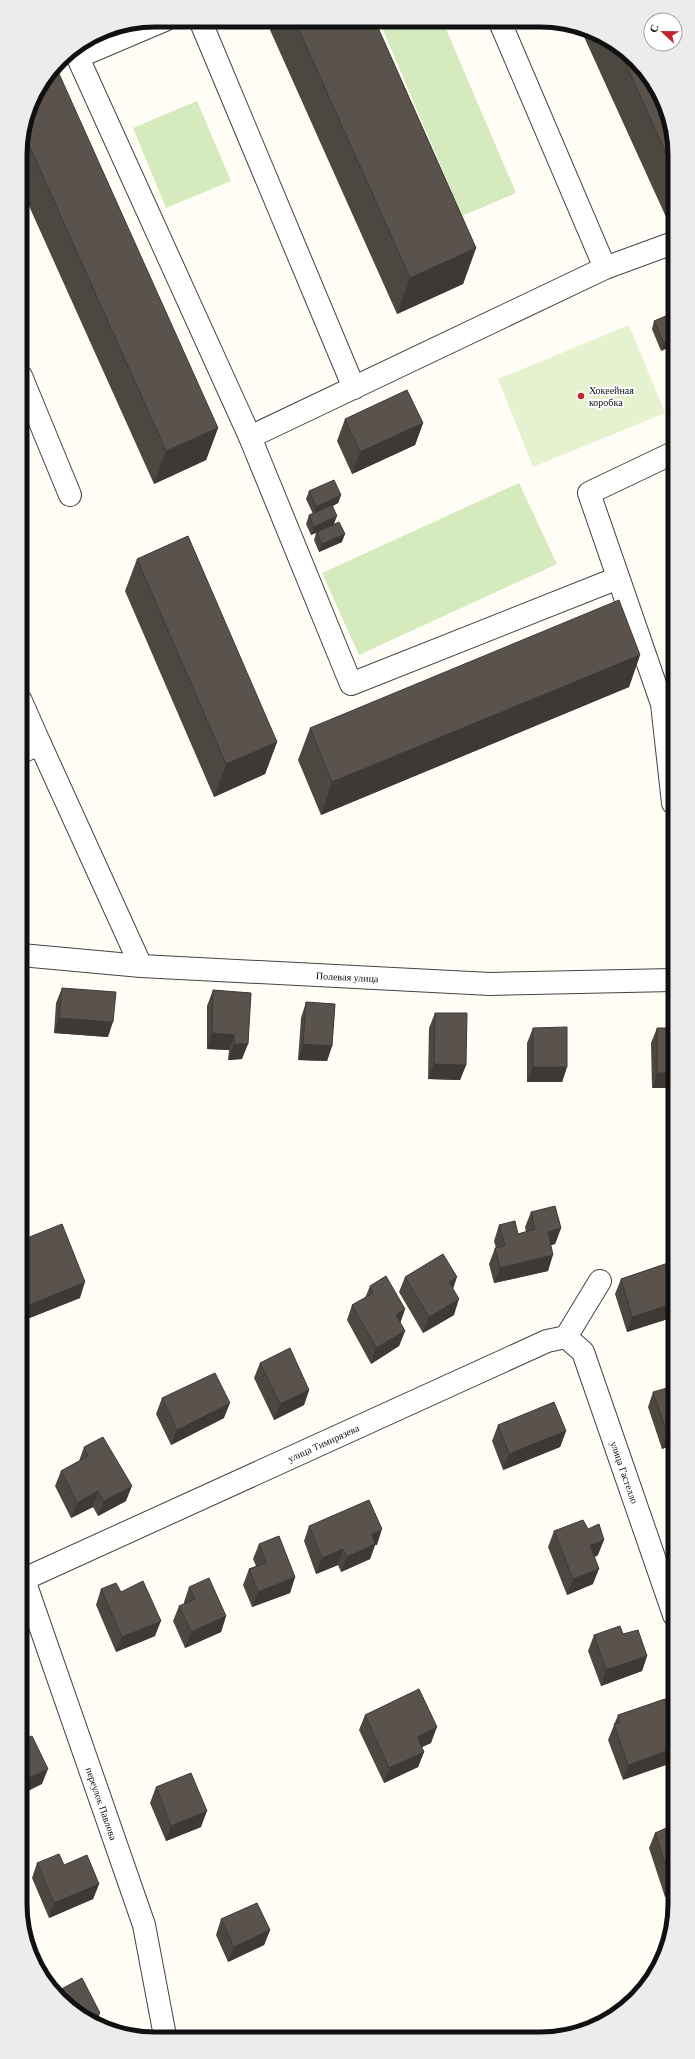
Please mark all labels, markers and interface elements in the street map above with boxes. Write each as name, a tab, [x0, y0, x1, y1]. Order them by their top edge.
north arrow	[643, 12, 683, 52]
text: С	[647, 22, 661, 34]
place label: Хокеейная коробка	[589, 385, 634, 408]
marker: Хокеейная коробка	[576, 391, 586, 401]
street label: Полевая улица	[316, 970, 379, 984]
street label: улица Тимирязева	[286, 1422, 361, 1464]
street label: улица Гастелло	[609, 1440, 641, 1505]
street label: переулок Павлова	[84, 1766, 120, 1842]

